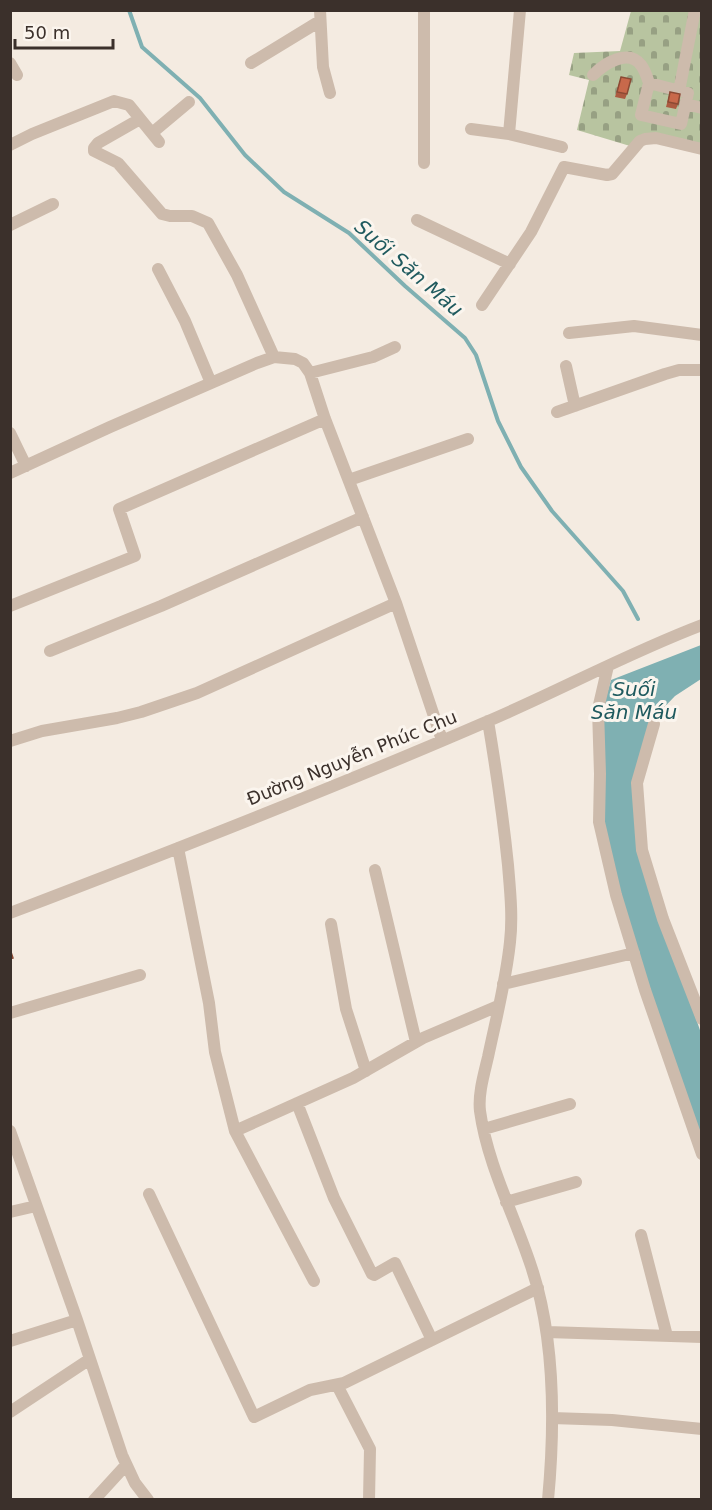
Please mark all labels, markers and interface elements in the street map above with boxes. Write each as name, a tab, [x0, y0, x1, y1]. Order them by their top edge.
scale bar	[15, 12, 112, 50]
text: 50 m	[24, 22, 70, 43]
water label: Suối Săn Máu	[350, 214, 468, 322]
water label: Suối Săn Máu	[591, 677, 677, 724]
street label: Đường Nguyễn Phúc Chu	[244, 706, 460, 809]

